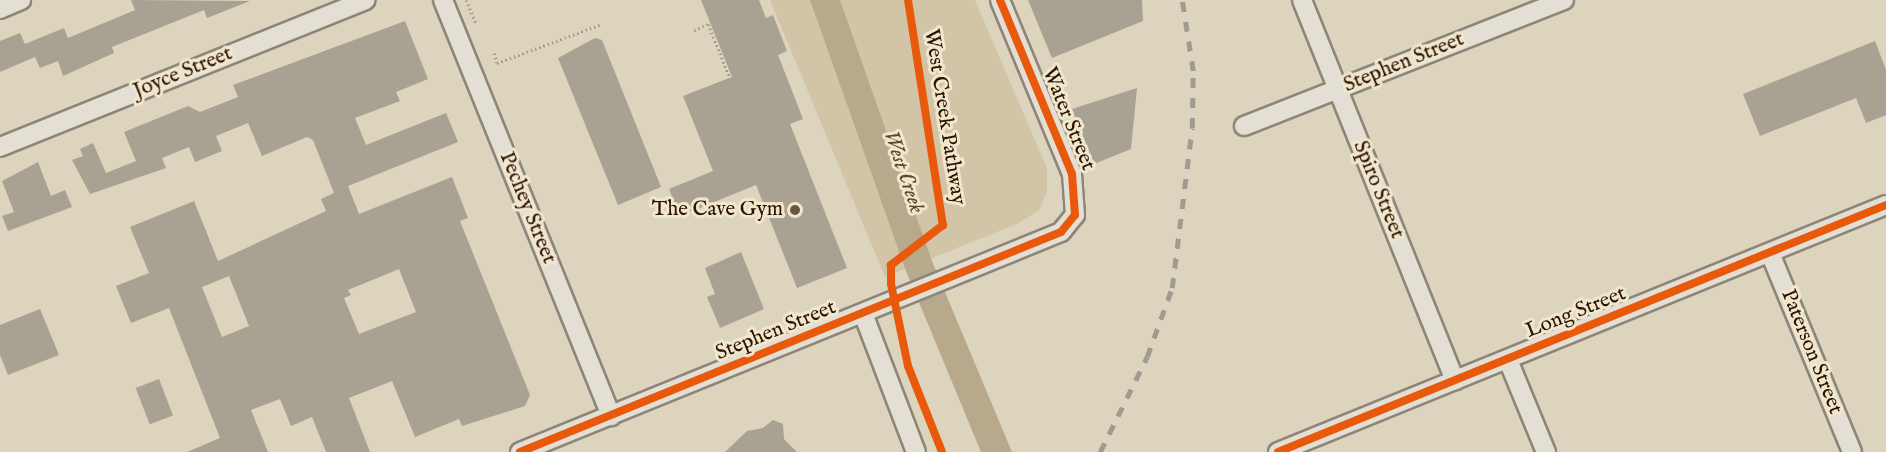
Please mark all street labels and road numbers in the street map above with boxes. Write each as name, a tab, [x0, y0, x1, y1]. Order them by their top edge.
street label: West Creek Pathway	[918, 27, 970, 207]
street label: Stephen Street	[1340, 27, 1468, 99]
street label: Joyce Street	[130, 42, 236, 104]
street label: Water Street	[1036, 64, 1100, 174]
street label: Spiro Street	[1347, 137, 1409, 243]
street label: Pechey Street	[493, 148, 561, 268]
street label: Long Street	[1522, 282, 1630, 344]
street label: Paterson Street	[1775, 286, 1847, 418]
street label: Stephen Street	[712, 295, 840, 367]

